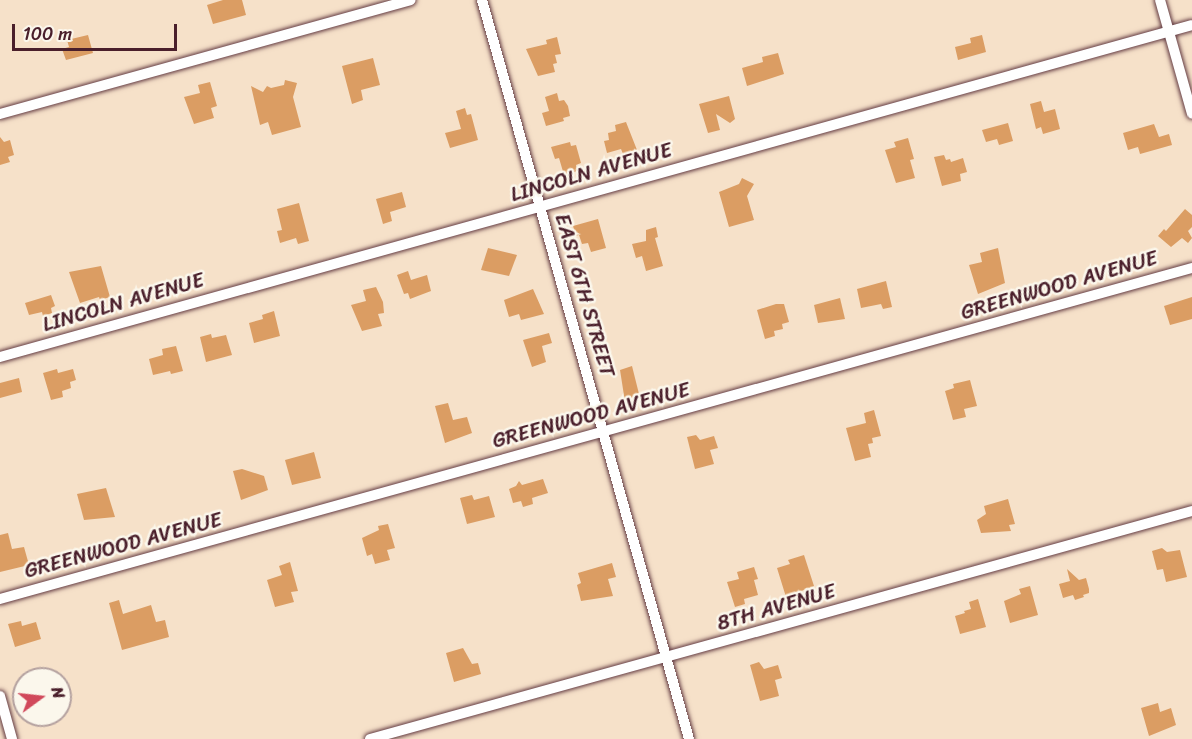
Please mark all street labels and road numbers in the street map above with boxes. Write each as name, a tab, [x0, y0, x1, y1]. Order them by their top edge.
street label: LINCOLN AVENUE	[507, 137, 675, 207]
street label: EAST 6TH STREET	[549, 209, 621, 381]
street label: GREENWOOD AVENUE	[958, 245, 1160, 325]
street label: LINCOLN AVENUE	[39, 267, 207, 337]
street label: GREENWOOD AVENUE	[490, 377, 692, 453]
street label: GREENWOOD AVENUE	[22, 507, 224, 583]
street label: 8TH AVENUE	[714, 578, 838, 636]

